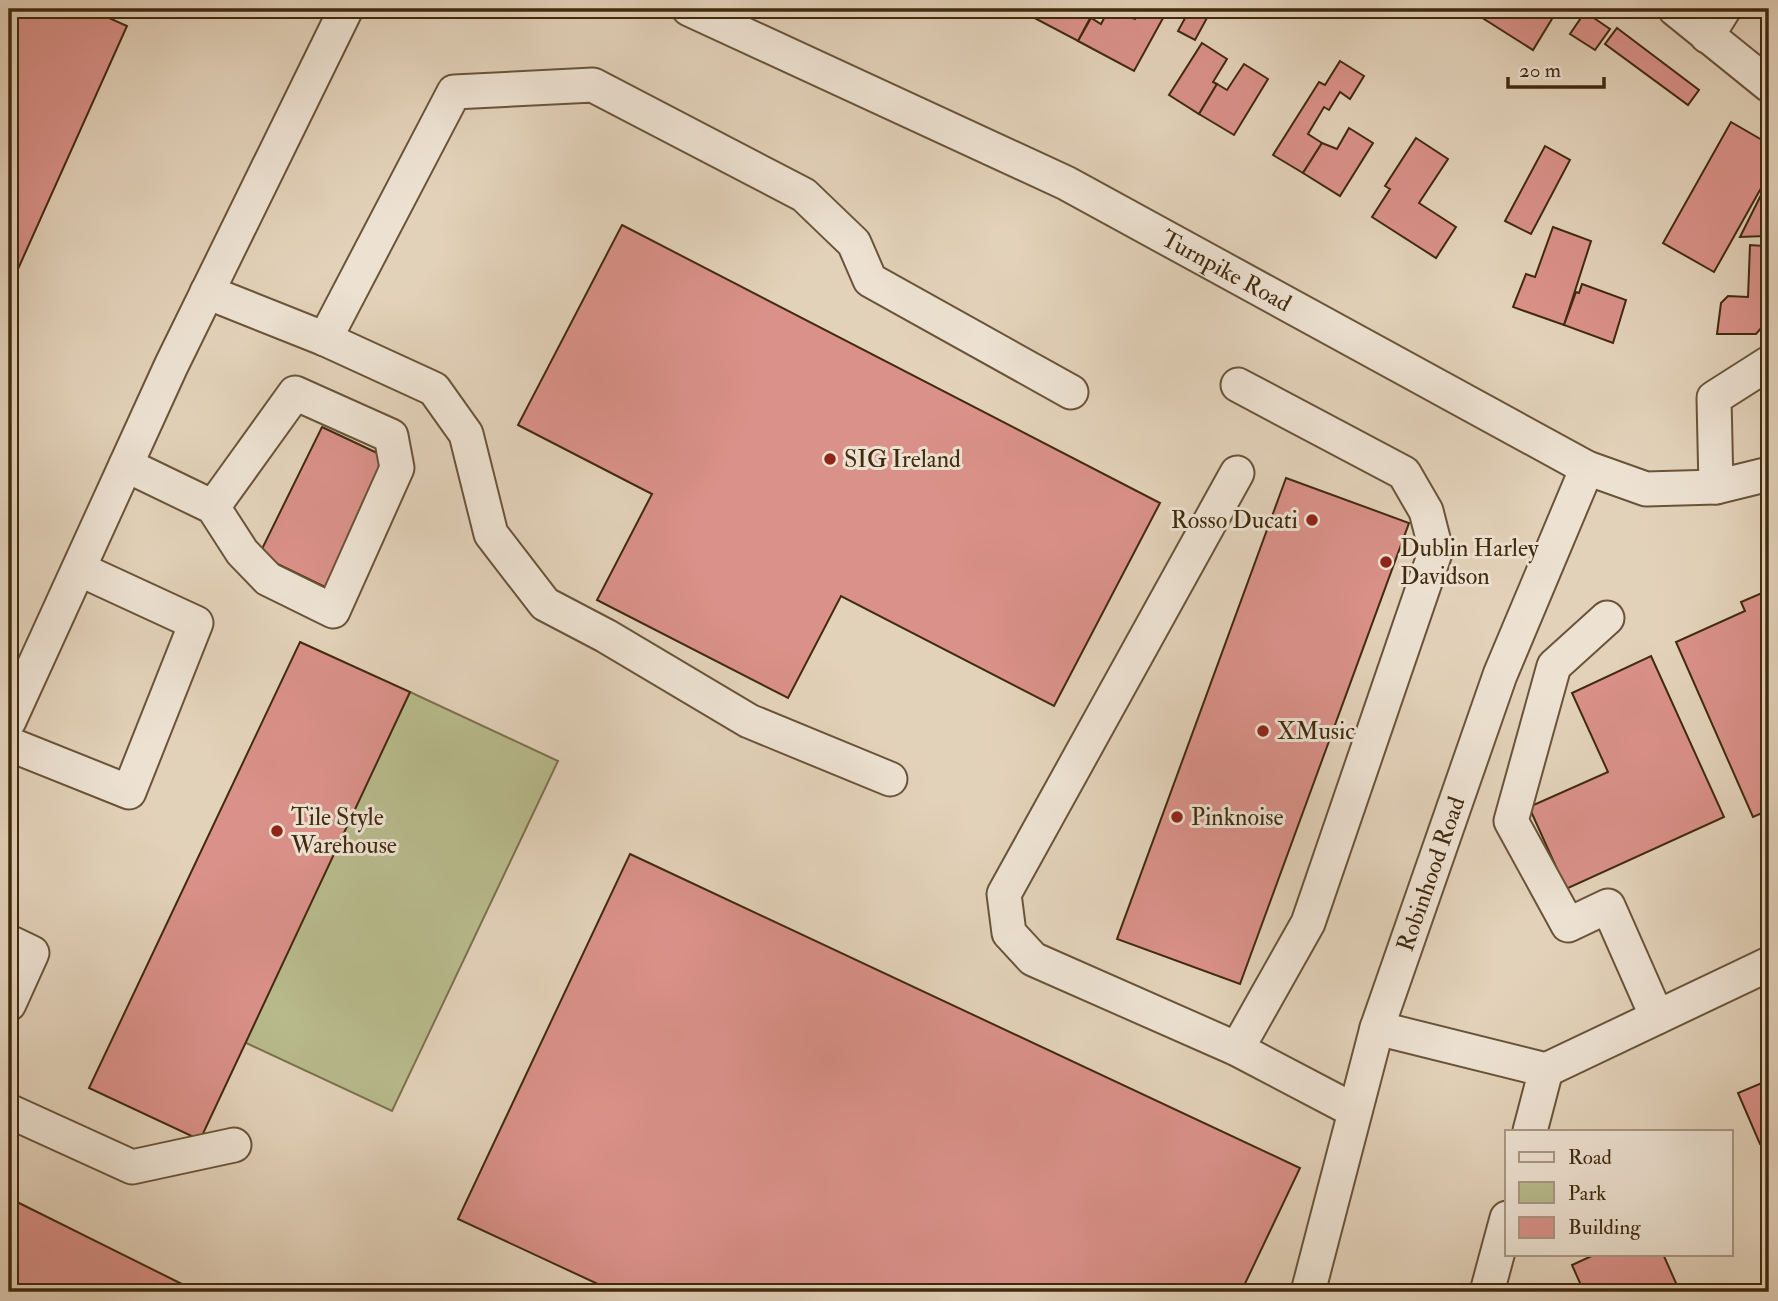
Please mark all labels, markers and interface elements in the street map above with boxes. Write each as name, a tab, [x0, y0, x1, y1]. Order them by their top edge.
scale bar	[1508, 46, 1605, 90]
text: 20 m	[1519, 57, 1561, 84]
street label: Turnpike Road	[1156, 223, 1297, 319]
place label: SIG Ireland	[844, 444, 961, 475]
marker: SIG Ireland	[822, 451, 838, 467]
place label: Rosso Ducati	[1171, 505, 1298, 536]
marker: Rosso Ducati	[1304, 512, 1320, 528]
place label: Dublin Harley Davidson	[1400, 533, 1539, 592]
marker: Dublin Harley Davidson	[1378, 554, 1394, 570]
place label: XMusic	[1277, 716, 1355, 747]
marker: XMusic	[1255, 723, 1271, 739]
street label: Robinhood Road	[1389, 792, 1472, 955]
place label: Tile Style Warehouse	[290, 802, 397, 861]
place label: Pinknoise	[1191, 802, 1284, 833]
marker: Pinknoise	[1169, 809, 1185, 825]
marker: Tile Style Warehouse	[269, 823, 285, 839]
legend	[1505, 1130, 1732, 1256]
text: Road	[1568, 1144, 1613, 1171]
text: Park	[1568, 1180, 1606, 1207]
text: Building	[1568, 1214, 1641, 1241]

